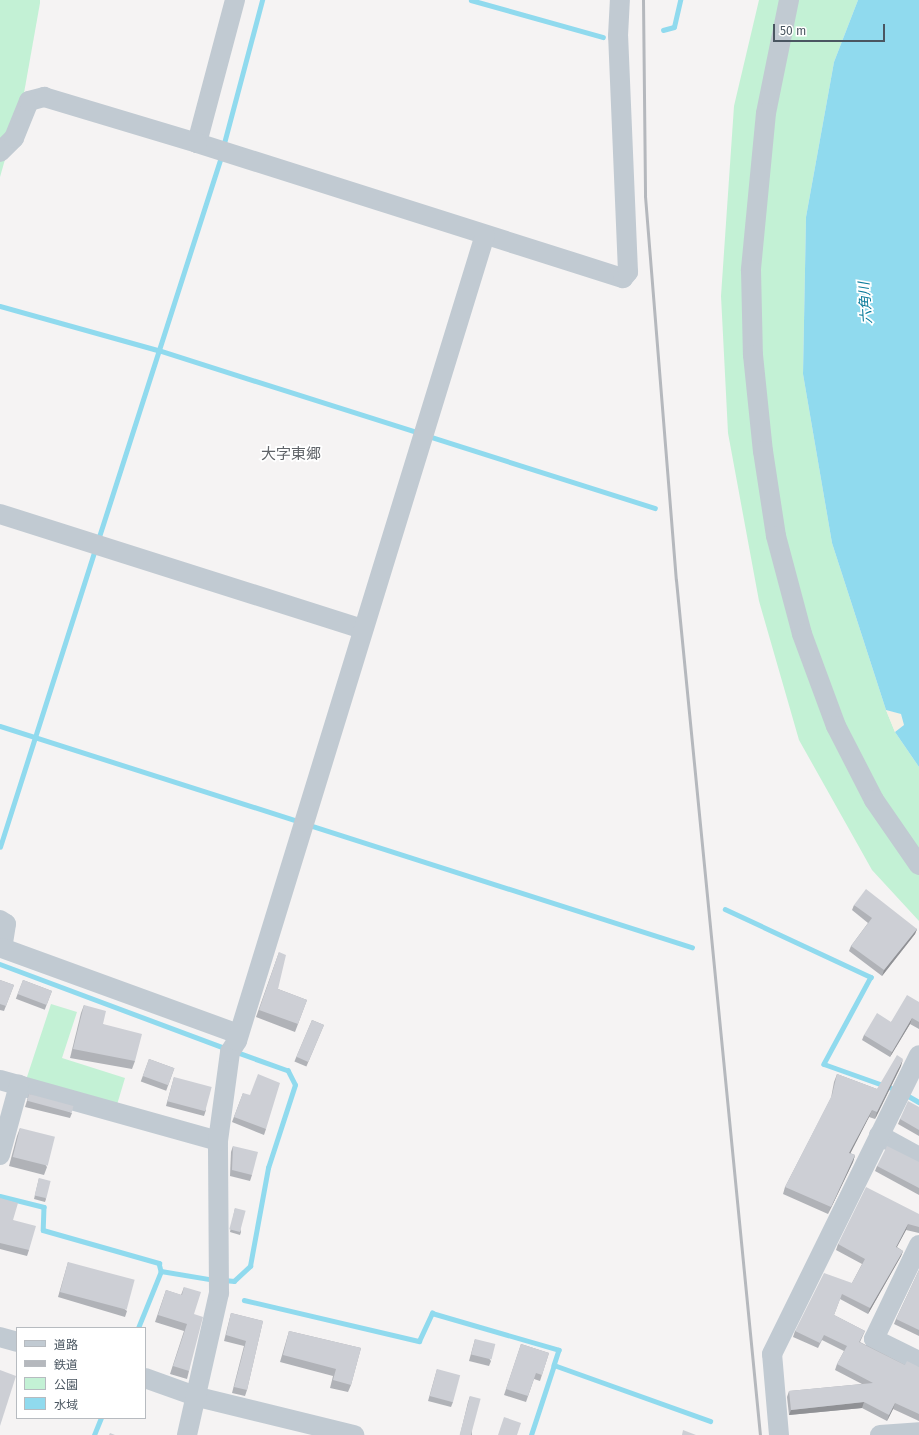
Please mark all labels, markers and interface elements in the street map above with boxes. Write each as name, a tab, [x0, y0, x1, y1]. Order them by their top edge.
scale bar	[775, 16, 887, 42]
text: 50 m	[780, 24, 806, 38]
water label: 六角川	[856, 281, 876, 325]
district label: 大字東郷	[261, 446, 321, 464]
legend	[16, 1327, 146, 1419]
text: 道路	[54, 1338, 78, 1352]
text: 鉄道	[54, 1358, 78, 1372]
text: 公園	[54, 1378, 78, 1392]
text: 水域	[54, 1398, 78, 1412]

